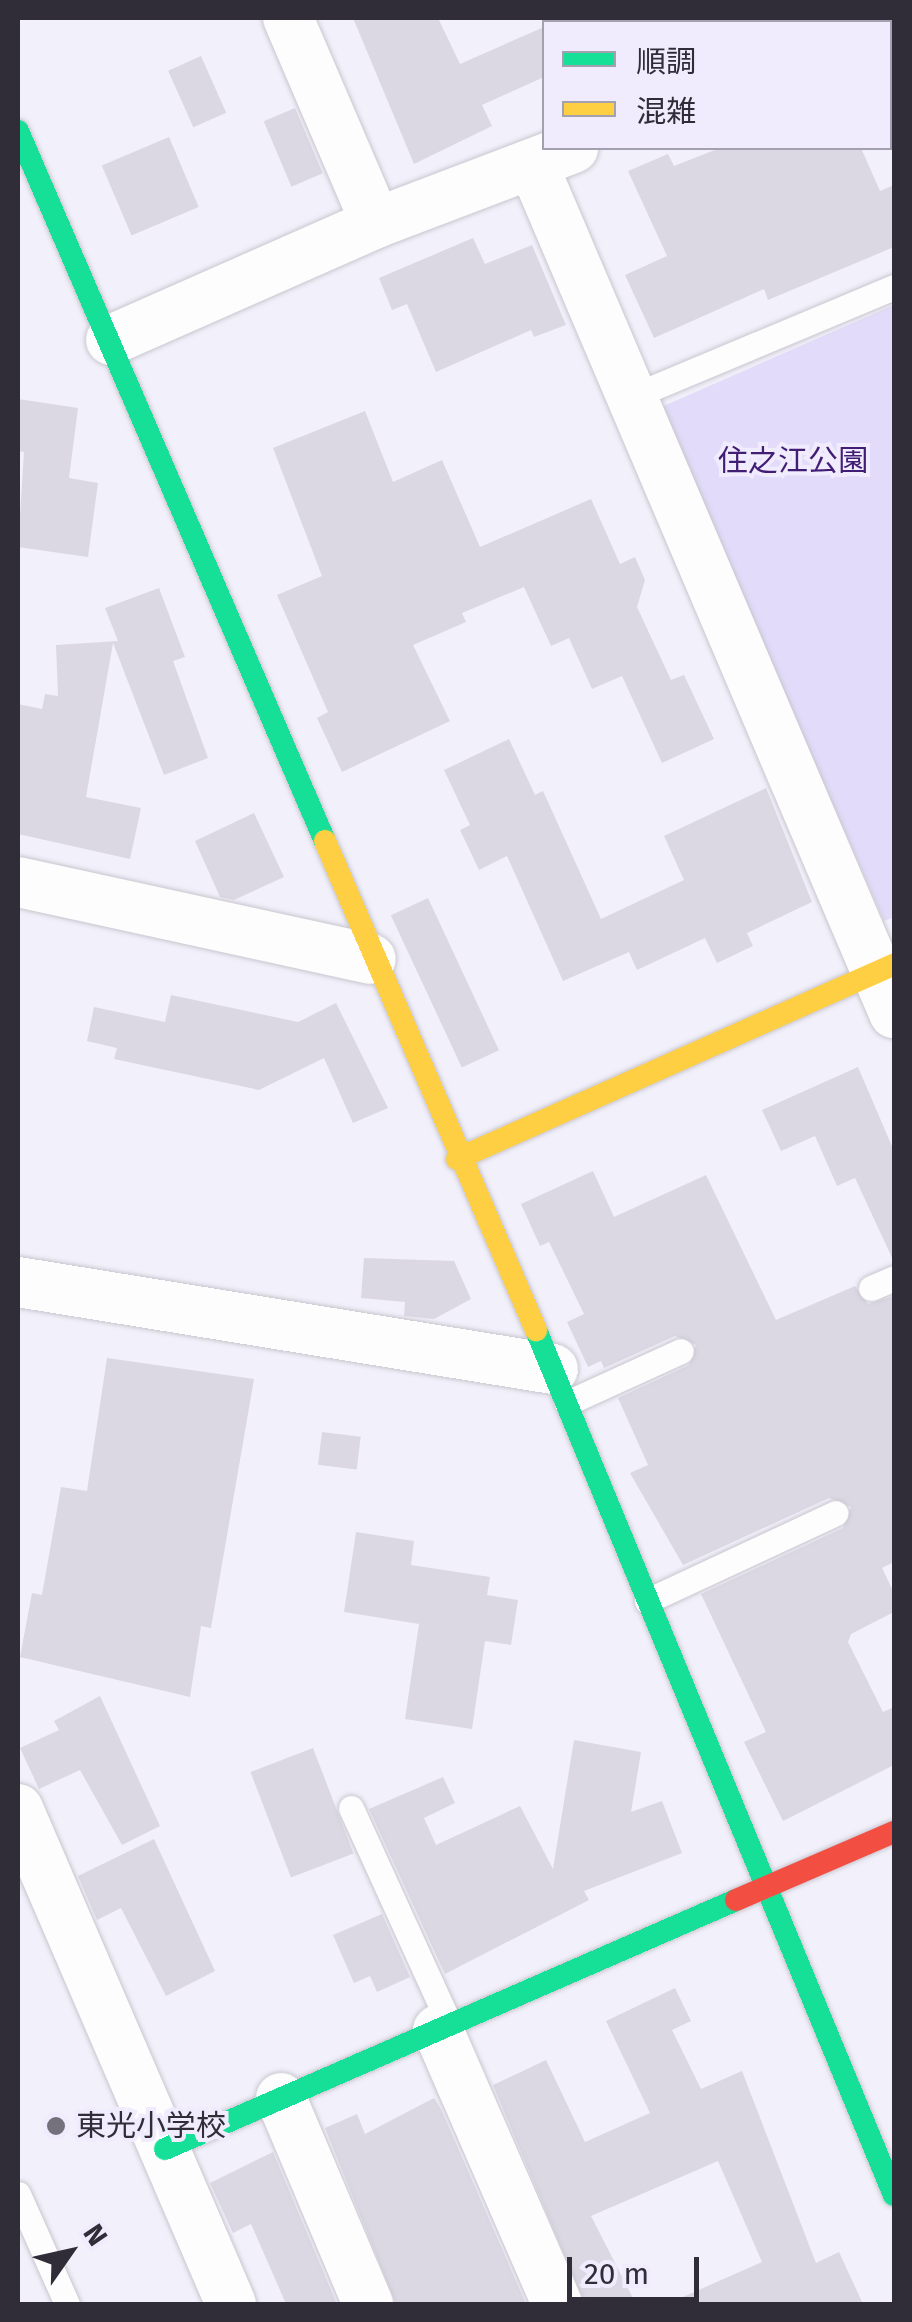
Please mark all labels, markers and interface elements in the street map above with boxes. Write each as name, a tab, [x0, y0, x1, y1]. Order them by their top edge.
legend	[542, 20, 892, 150]
text: 順調	[636, 44, 696, 80]
text: 混雑	[636, 94, 696, 130]
park label: 住之江公園	[718, 443, 868, 479]
place label: 東光小学校	[76, 2108, 226, 2144]
marker: 東光小学校	[45, 2115, 67, 2137]
north arrow	[20, 2202, 120, 2302]
text: N	[76, 2218, 114, 2252]
scale bar	[572, 2237, 704, 2299]
text: 20 m	[584, 2256, 649, 2292]

